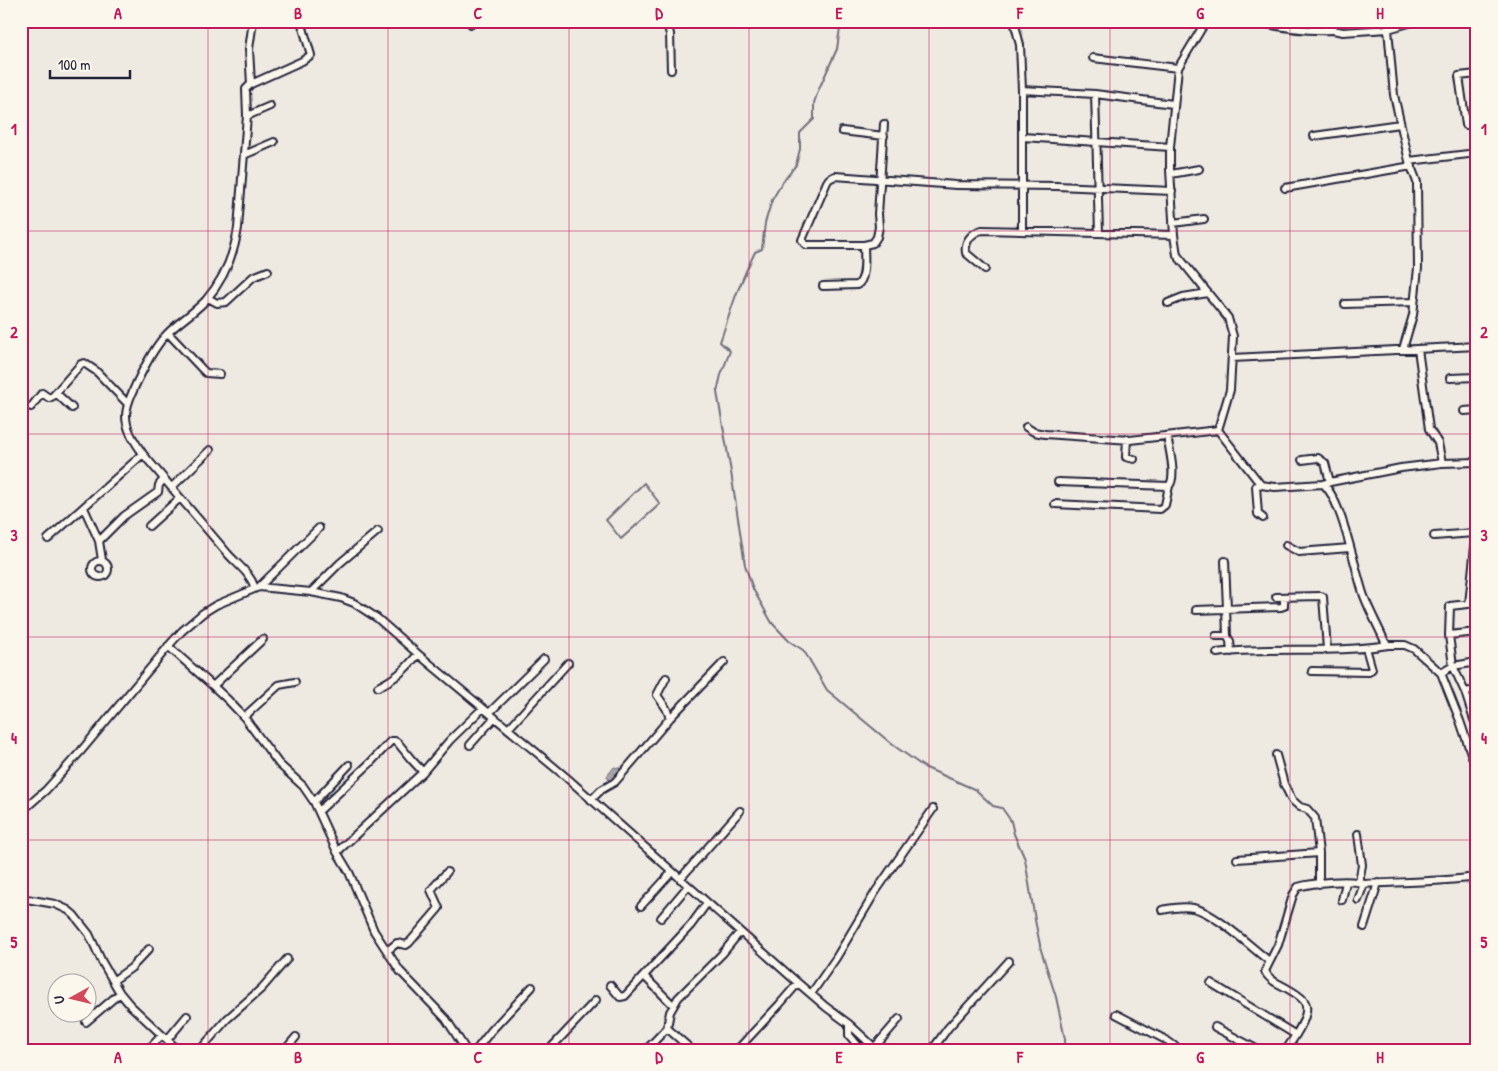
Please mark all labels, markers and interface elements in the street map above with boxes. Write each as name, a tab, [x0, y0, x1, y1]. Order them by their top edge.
text: A	[114, 2, 122, 24]
text: B	[294, 2, 302, 24]
text: C	[474, 2, 483, 24]
text: D	[655, 2, 663, 24]
text: E	[835, 2, 843, 24]
text: F	[1016, 2, 1024, 24]
text: G	[1196, 2, 1204, 24]
text: H	[1376, 2, 1384, 24]
scale bar	[50, 48, 130, 80]
text: 100 m	[58, 54, 91, 75]
text: 1	[11, 118, 17, 140]
text: 1	[1481, 118, 1487, 140]
text: 2	[10, 321, 18, 343]
text: 2	[1480, 321, 1488, 343]
text: 3	[10, 524, 18, 546]
text: 3	[1480, 524, 1488, 546]
text: 4	[11, 727, 17, 749]
text: 4	[1481, 727, 1487, 749]
text: 5	[11, 931, 18, 953]
text: 5	[1481, 931, 1488, 953]
north arrow	[48, 974, 98, 1024]
text: U	[49, 994, 69, 1005]
text: A	[114, 1046, 122, 1068]
text: B	[294, 1046, 302, 1068]
text: C	[474, 1046, 483, 1068]
text: D	[655, 1046, 663, 1068]
text: E	[835, 1046, 843, 1068]
text: F	[1016, 1046, 1024, 1068]
text: G	[1196, 1046, 1204, 1068]
text: H	[1376, 1046, 1384, 1068]

